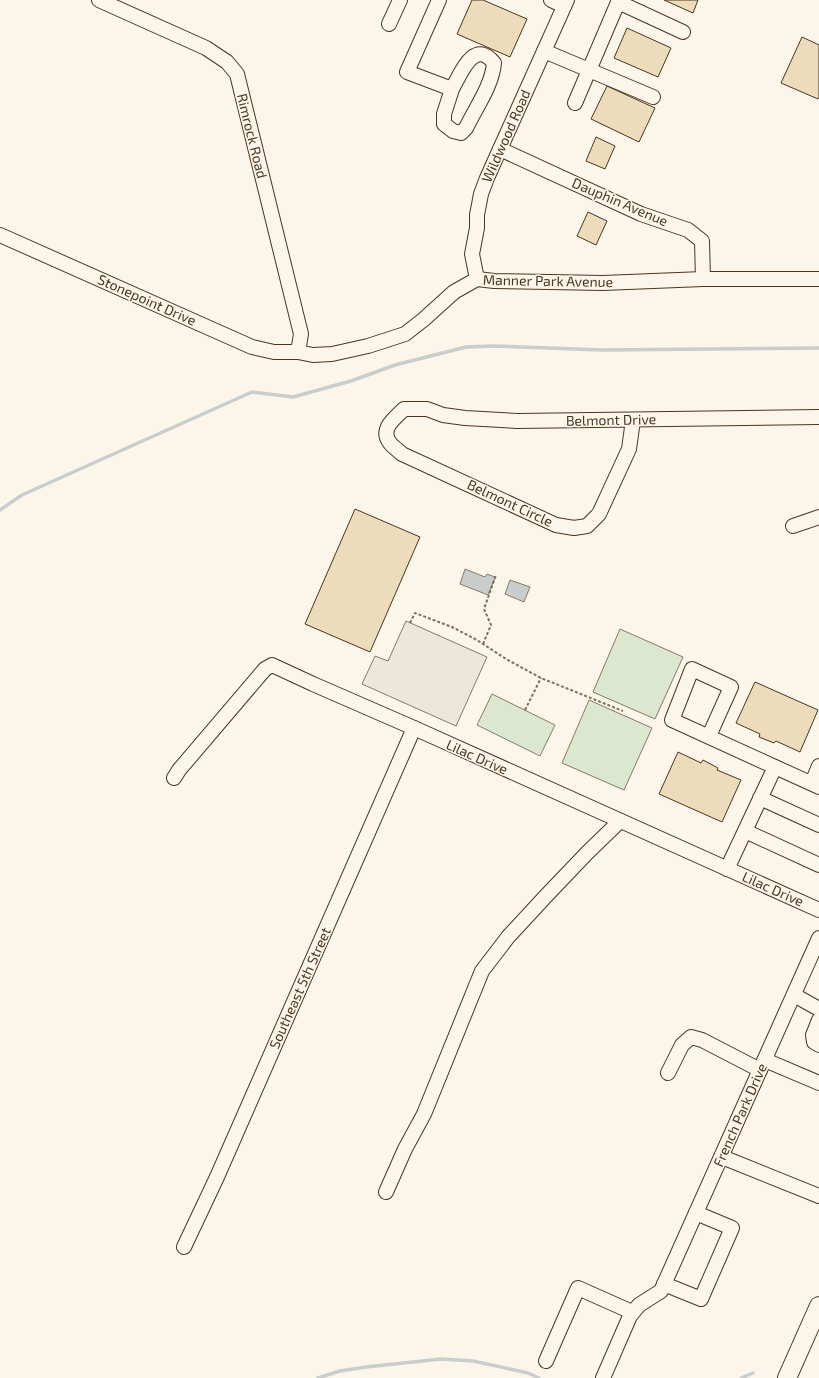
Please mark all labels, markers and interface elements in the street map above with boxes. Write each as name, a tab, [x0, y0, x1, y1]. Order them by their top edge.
street label: Wildwood Road	[477, 87, 534, 185]
street label: Rimrock Road	[234, 92, 271, 180]
street label: Dauphin Avenue	[570, 174, 671, 229]
street label: Stonepoint Drive	[95, 270, 199, 329]
street label: Manner Park Avenue	[483, 271, 613, 290]
street label: Belmont Drive	[566, 410, 656, 429]
street label: Belmont Circle	[465, 475, 556, 530]
street label: Lilac Drive	[444, 735, 511, 778]
street label: Lilac Drive	[740, 867, 807, 910]
street label: Southeast 5th Street	[265, 924, 334, 1051]
street label: French Park Drive	[709, 1060, 770, 1169]

